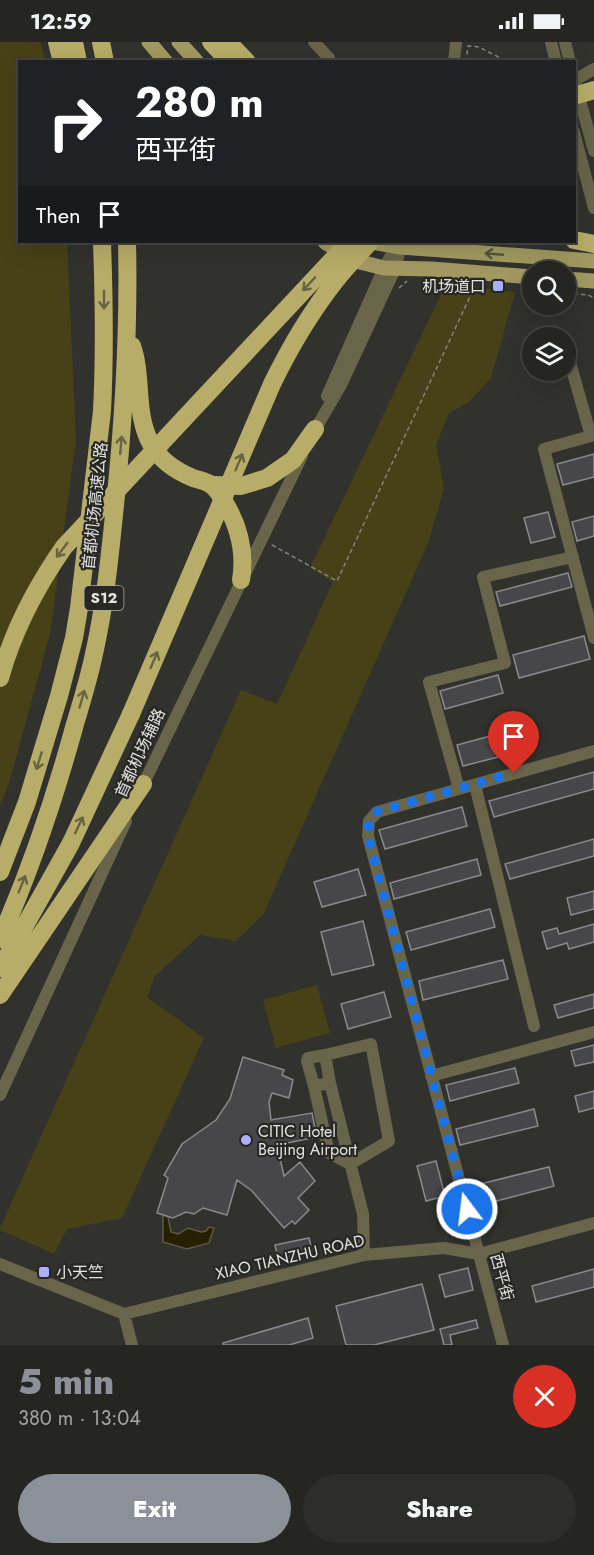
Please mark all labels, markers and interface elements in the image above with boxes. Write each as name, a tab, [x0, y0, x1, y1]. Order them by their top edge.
text: 12:59	[30, 5, 92, 37]
text: 280 m	[135, 72, 264, 133]
icon: right	[36, 84, 114, 162]
text: 西平街	[135, 130, 216, 169]
icon: arrive	[93, 198, 126, 231]
text: Then	[36, 199, 81, 231]
one-way arrow	[484, 248, 504, 259]
map controls	[522, 261, 576, 381]
button: search	[522, 261, 576, 315]
place label: 机场道口	[422, 275, 486, 298]
one-way arrow	[302, 277, 316, 292]
marker: 机场道口	[491, 279, 505, 293]
one-way arrow	[98, 289, 110, 309]
button: layers	[522, 327, 576, 381]
one-way arrow	[116, 435, 127, 455]
street label: 首都机场高速公路	[77, 441, 113, 571]
one-way arrow	[234, 453, 245, 471]
one-way arrow	[56, 542, 69, 558]
road number: S12	[84, 586, 124, 610]
one-way arrow	[149, 651, 160, 670]
one-way arrow	[77, 690, 89, 709]
street label: 首都机场辅路	[109, 705, 171, 801]
pin	[488, 711, 539, 773]
icon: arrive	[497, 720, 530, 753]
one-way arrow	[33, 751, 44, 770]
one-way arrow	[73, 817, 85, 835]
one-way arrow	[17, 876, 28, 894]
place label: CITIC Hotel Beijing Airport	[258, 1120, 357, 1161]
marker: CITIC Hotel Beijing Airport	[239, 1133, 253, 1147]
position arrow	[435, 1177, 499, 1241]
street label: XIAO TIANZHU ROAD	[213, 1229, 367, 1285]
street label: 西平街	[485, 1251, 519, 1303]
place label: 小天竺	[56, 1261, 104, 1284]
marker: 小天竺	[37, 1265, 51, 1279]
text: 5 min	[18, 1355, 114, 1407]
button: close	[513, 1365, 576, 1428]
text: 380 m · 13:04	[18, 1404, 141, 1433]
button: Exit	[18, 1474, 291, 1543]
button: Share	[303, 1474, 576, 1543]

